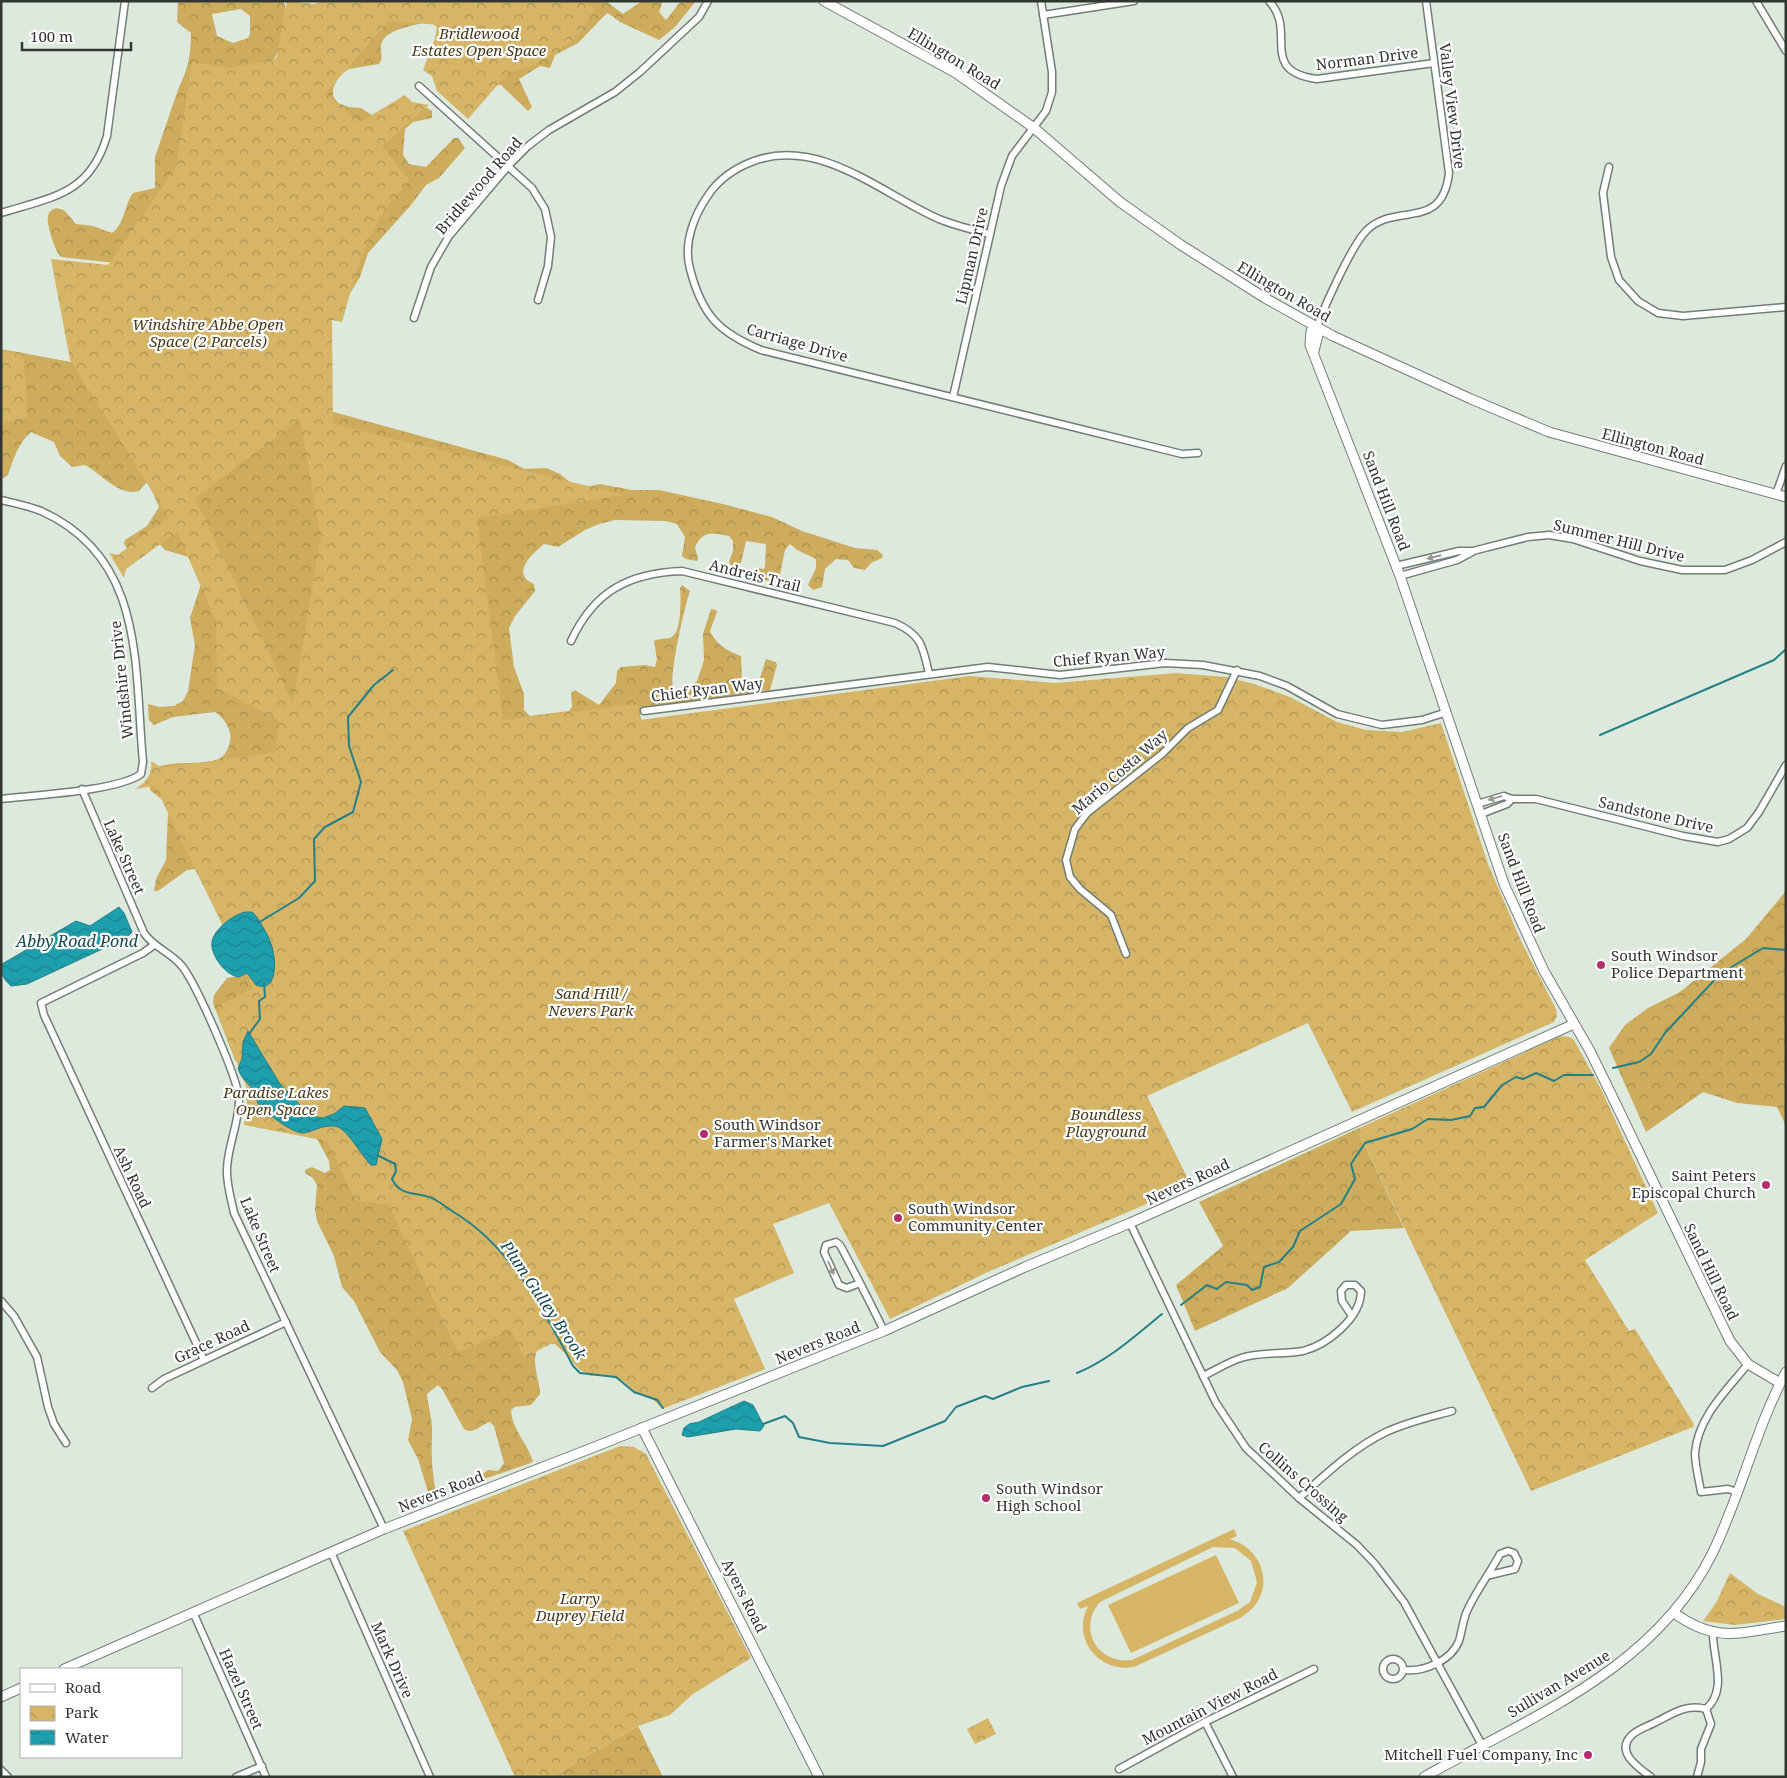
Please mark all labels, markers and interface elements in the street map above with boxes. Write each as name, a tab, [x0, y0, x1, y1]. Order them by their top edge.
scale bar	[22, 20, 131, 52]
park label: Bridlewood Estates Open Space	[411, 23, 547, 60]
street label: Ellington Road	[904, 23, 1005, 94]
text: 100 m	[30, 26, 73, 46]
street label: Norman Drive	[1315, 42, 1419, 74]
street label: Valley View Drive	[1435, 42, 1471, 170]
street label: Bridlewood Road	[430, 132, 526, 238]
street label: Lipman Drive	[950, 205, 992, 306]
street label: Ellington Road	[1234, 256, 1335, 326]
park label: Windshire Abbe Open Space (2 Parcels)	[132, 314, 284, 351]
street label: Carriage Drive	[744, 318, 850, 366]
street label: Ellington Road	[1600, 423, 1706, 469]
street label: Sand Hill Road	[1359, 448, 1415, 553]
street label: Summer Hill Drive	[1552, 514, 1687, 566]
one-way arrow	[1427, 553, 1442, 561]
street label: Andreis Trail	[707, 554, 804, 596]
street label: Windshire Drive	[105, 620, 137, 740]
street label: Chief Ryan Way	[1052, 641, 1166, 671]
street label: Chief Ryan Way	[650, 672, 764, 706]
street label: Mario Costa Way	[1067, 724, 1172, 818]
street label: Sandstone Drive	[1597, 791, 1716, 837]
one-way arrow	[1487, 795, 1502, 803]
street label: Lake Street	[100, 816, 150, 897]
street label: Sand Hill Road	[1494, 830, 1550, 935]
water label: Abby Road Pond	[15, 930, 139, 952]
place label: South Windsor Police Department	[1611, 945, 1744, 982]
marker: South Windsor Police Department	[1595, 959, 1607, 971]
park label: Sand Hill / Nevers Park	[547, 983, 634, 1020]
park label: Paradise Lakes Open Space	[222, 1082, 329, 1119]
park label: Boundless Playground	[1065, 1104, 1147, 1141]
place label: South Windsor Farmer's Market	[714, 1114, 832, 1151]
marker: South Windsor Farmer's Market	[698, 1128, 710, 1140]
street label: Ash Road	[110, 1142, 156, 1211]
street label: Nevers Road	[1143, 1153, 1233, 1209]
place label: Saint Peters Episcopal Church	[1631, 1165, 1756, 1202]
marker: Saint Peters Episcopal Church	[1760, 1179, 1772, 1191]
street label: Lake Street	[236, 1194, 286, 1275]
place label: South Windsor Community Center	[908, 1198, 1043, 1235]
marker: South Windsor Community Center	[892, 1212, 904, 1224]
street label: Sand Hill Road	[1680, 1220, 1744, 1323]
water label: Plum Gulley Brook	[495, 1235, 593, 1365]
one-way arrow	[827, 1261, 835, 1275]
street label: Grace Road	[170, 1315, 253, 1367]
street label: Nevers Road	[772, 1316, 863, 1368]
street label: Collins Crossing	[1254, 1437, 1353, 1526]
street label: Nevers Road	[395, 1466, 486, 1517]
place label: South Windsor High School	[996, 1478, 1103, 1515]
marker: South Windsor High School	[980, 1492, 992, 1504]
street label: Ayers Road	[718, 1555, 772, 1636]
park label: Larry Duprey Field	[535, 1588, 625, 1625]
street label: Mark Drive	[367, 1618, 419, 1701]
street label: Hazel Street	[215, 1645, 269, 1732]
street label: Sullivan Avenue	[1504, 1645, 1613, 1722]
street label: Mountain View Road	[1138, 1663, 1281, 1749]
legend	[20, 1668, 182, 1758]
text: Road	[65, 1677, 101, 1697]
text: Park	[65, 1702, 99, 1722]
text: Water	[65, 1727, 108, 1747]
place label: Mitchell Fuel Company, Inc	[1384, 1744, 1578, 1764]
marker: Mitchell Fuel Company, Inc	[1582, 1749, 1594, 1761]

